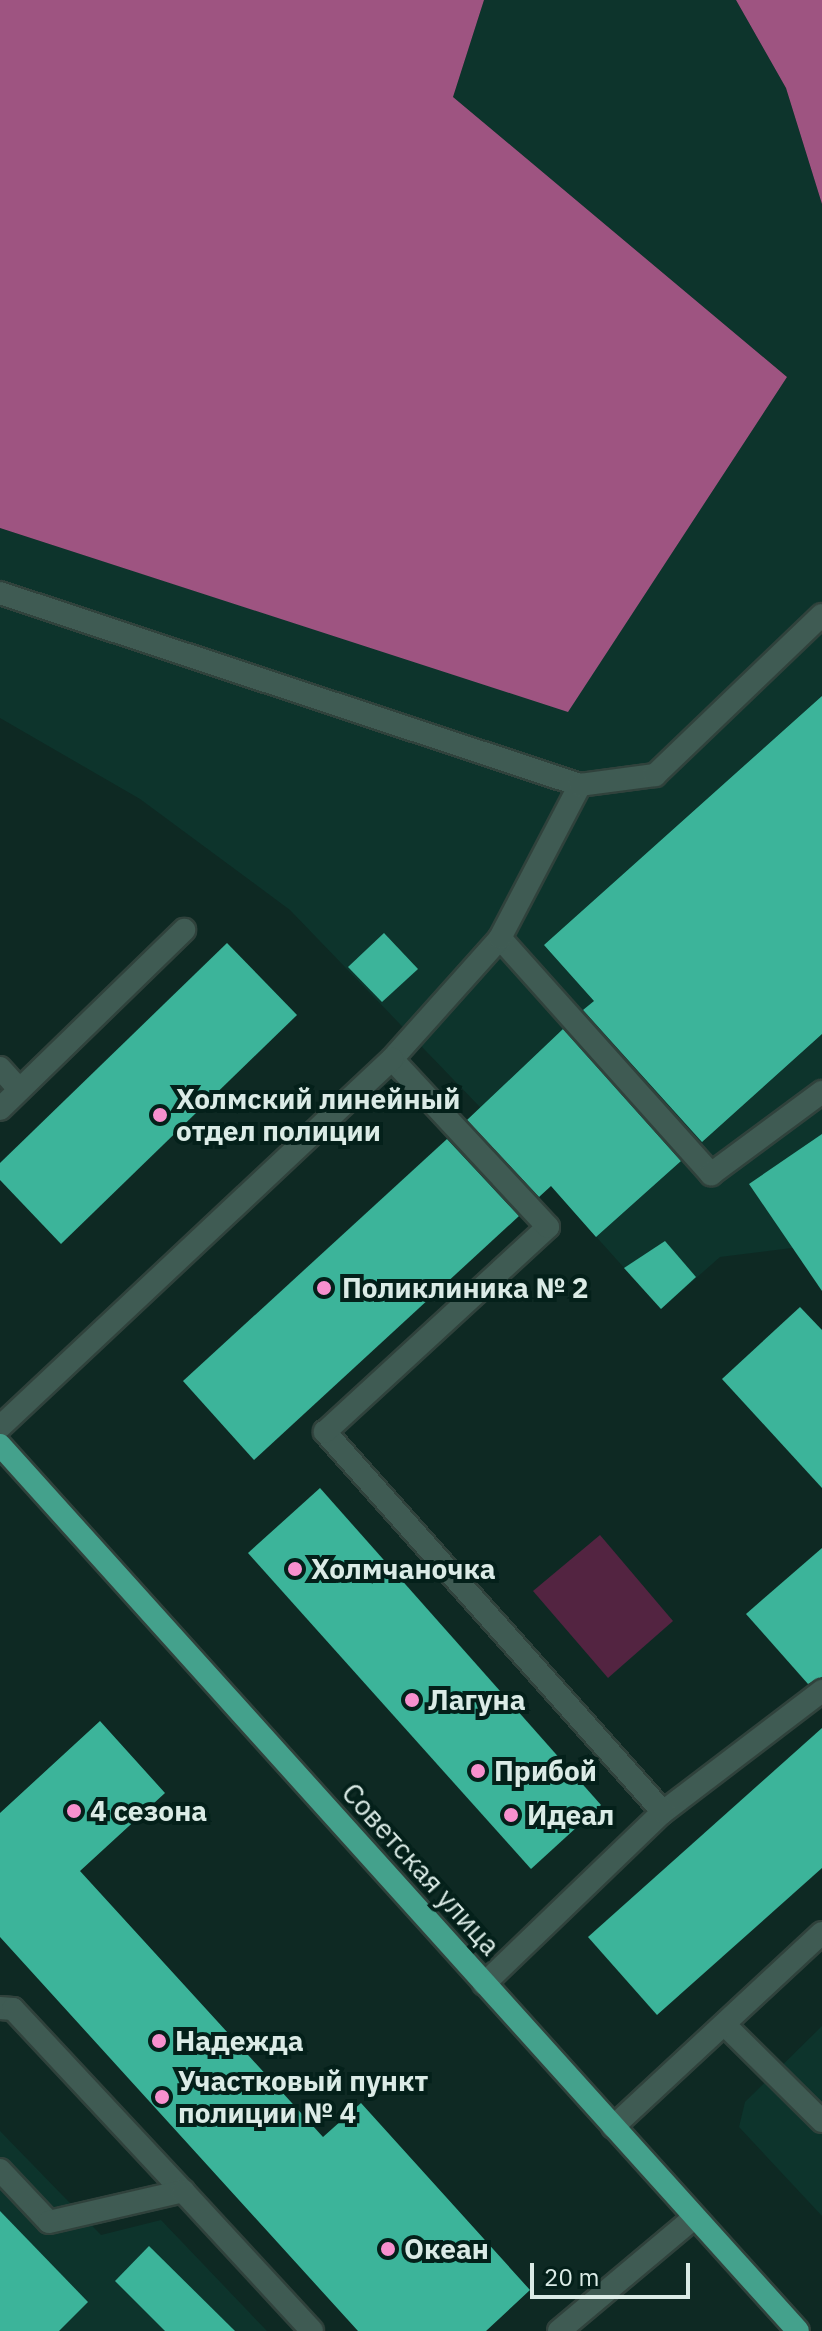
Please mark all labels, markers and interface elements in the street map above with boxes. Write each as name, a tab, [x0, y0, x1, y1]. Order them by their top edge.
place label: Холмский линейный отдел полиции	[176, 1082, 460, 1148]
marker: Холмский линейный отдел полиции	[151, 1106, 169, 1124]
place label: Поликлиника № 2	[342, 1271, 589, 1305]
marker: Поликлиника № 2	[313, 1277, 335, 1299]
place label: Холмчаночка	[311, 1552, 496, 1586]
marker: Холмчаночка	[286, 1560, 304, 1578]
place label: Лагуна	[428, 1683, 526, 1717]
marker: Лагуна	[403, 1691, 421, 1709]
place label: Прибой	[494, 1754, 597, 1788]
marker: Прибой	[469, 1762, 487, 1780]
street label: Советская улица	[335, 1776, 507, 1962]
place label: 4 сезона	[90, 1794, 207, 1828]
place label: Идеал	[527, 1798, 614, 1832]
marker: 4 сезона	[65, 1802, 83, 1820]
marker: Идеал	[502, 1806, 520, 1824]
place label: Надежда	[175, 2024, 304, 2058]
marker: Надежда	[150, 2032, 168, 2050]
place label: Участковый пункт полиции № 4	[178, 2064, 428, 2130]
marker: Участковый пункт полиции № 4	[153, 2088, 171, 2106]
place label: Океан	[404, 2232, 489, 2266]
marker: Океан	[379, 2240, 397, 2258]
scale bar	[534, 2247, 694, 2297]
text: 20 m	[544, 2261, 599, 2293]

